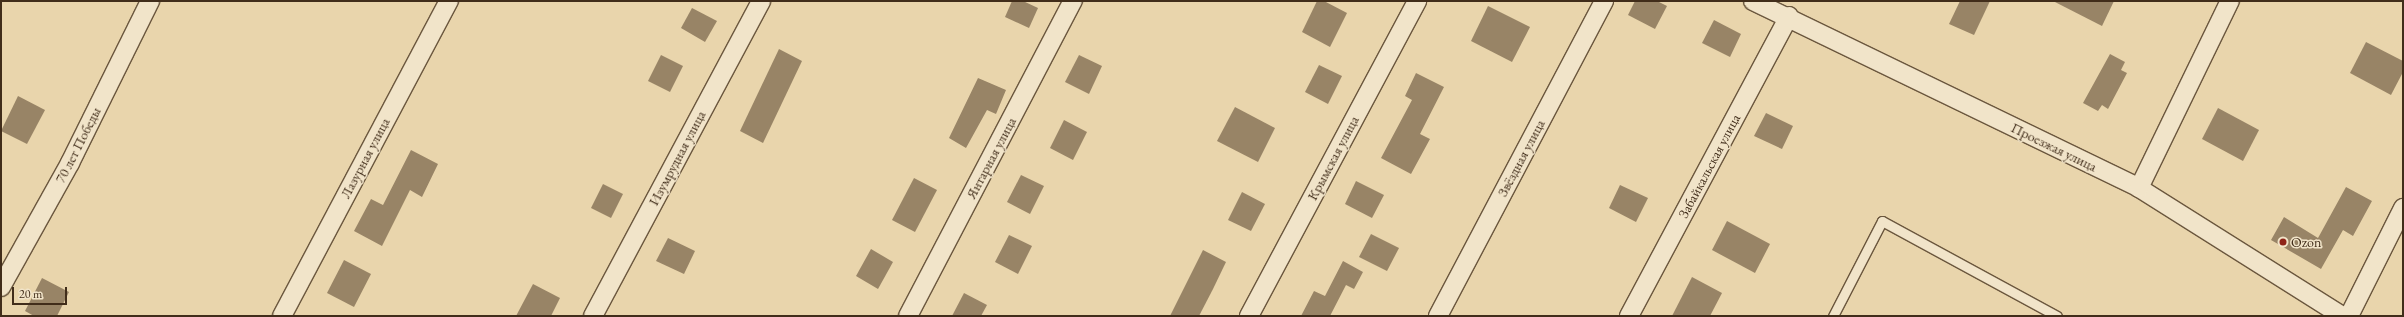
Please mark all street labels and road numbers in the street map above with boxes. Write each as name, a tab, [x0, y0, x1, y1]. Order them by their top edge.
street label: 70 лет Победы	[52, 104, 104, 186]
street label: Изумрудная улица	[645, 108, 709, 208]
street label: Забайкальская улица	[1674, 111, 1744, 221]
street label: Крымская улица	[1304, 113, 1362, 203]
street label: Янтарная улица	[962, 114, 1020, 202]
street label: Лазурная улица	[337, 115, 393, 201]
street label: Звёздная улица	[1494, 117, 1548, 199]
street label: Проезжая улица	[2008, 119, 2100, 175]

